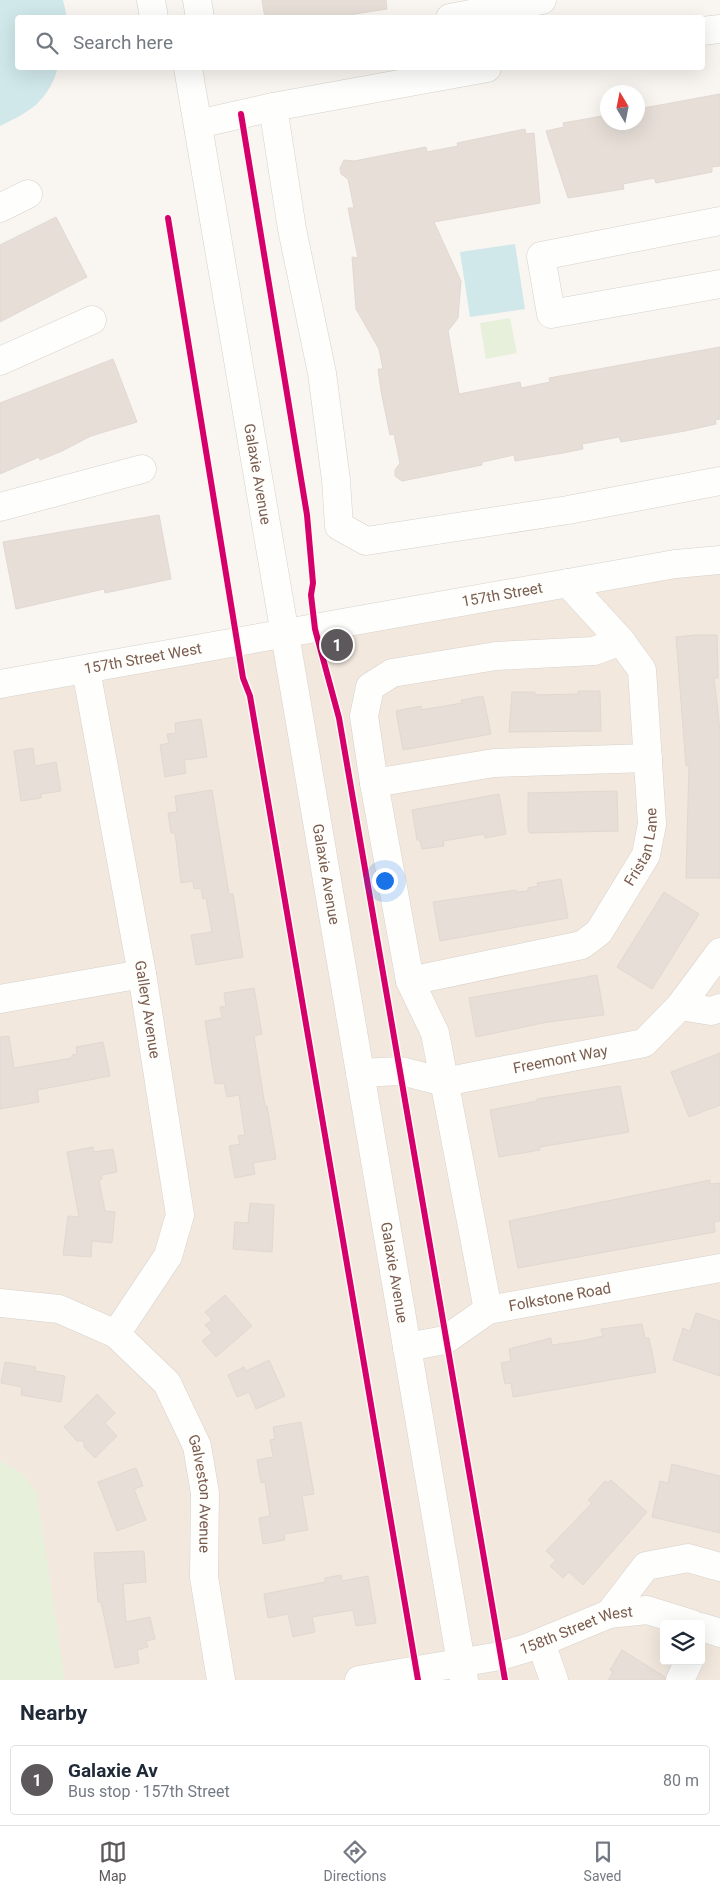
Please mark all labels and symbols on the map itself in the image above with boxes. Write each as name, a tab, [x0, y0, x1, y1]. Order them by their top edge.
north arrow	[600, 85, 645, 130]
street label: Galaxie Avenue	[240, 422, 275, 526]
street label: 157th Street	[460, 579, 544, 611]
pin: 1	[321, 626, 353, 664]
street label: 157th Street West	[82, 639, 203, 678]
street label: Fristan Lane	[620, 807, 661, 889]
street label: Galaxie Avenue	[309, 822, 344, 926]
your location	[372, 868, 398, 894]
street label: Gallery Avenue	[131, 959, 164, 1060]
street label: Freemont Way	[512, 1041, 609, 1077]
street label: Galaxie Avenue	[377, 1221, 412, 1324]
street label: Folkstone Road	[507, 1279, 612, 1315]
street label: Galveston Avenue	[184, 1432, 214, 1553]
street label: 158th Street West	[518, 1603, 634, 1659]

